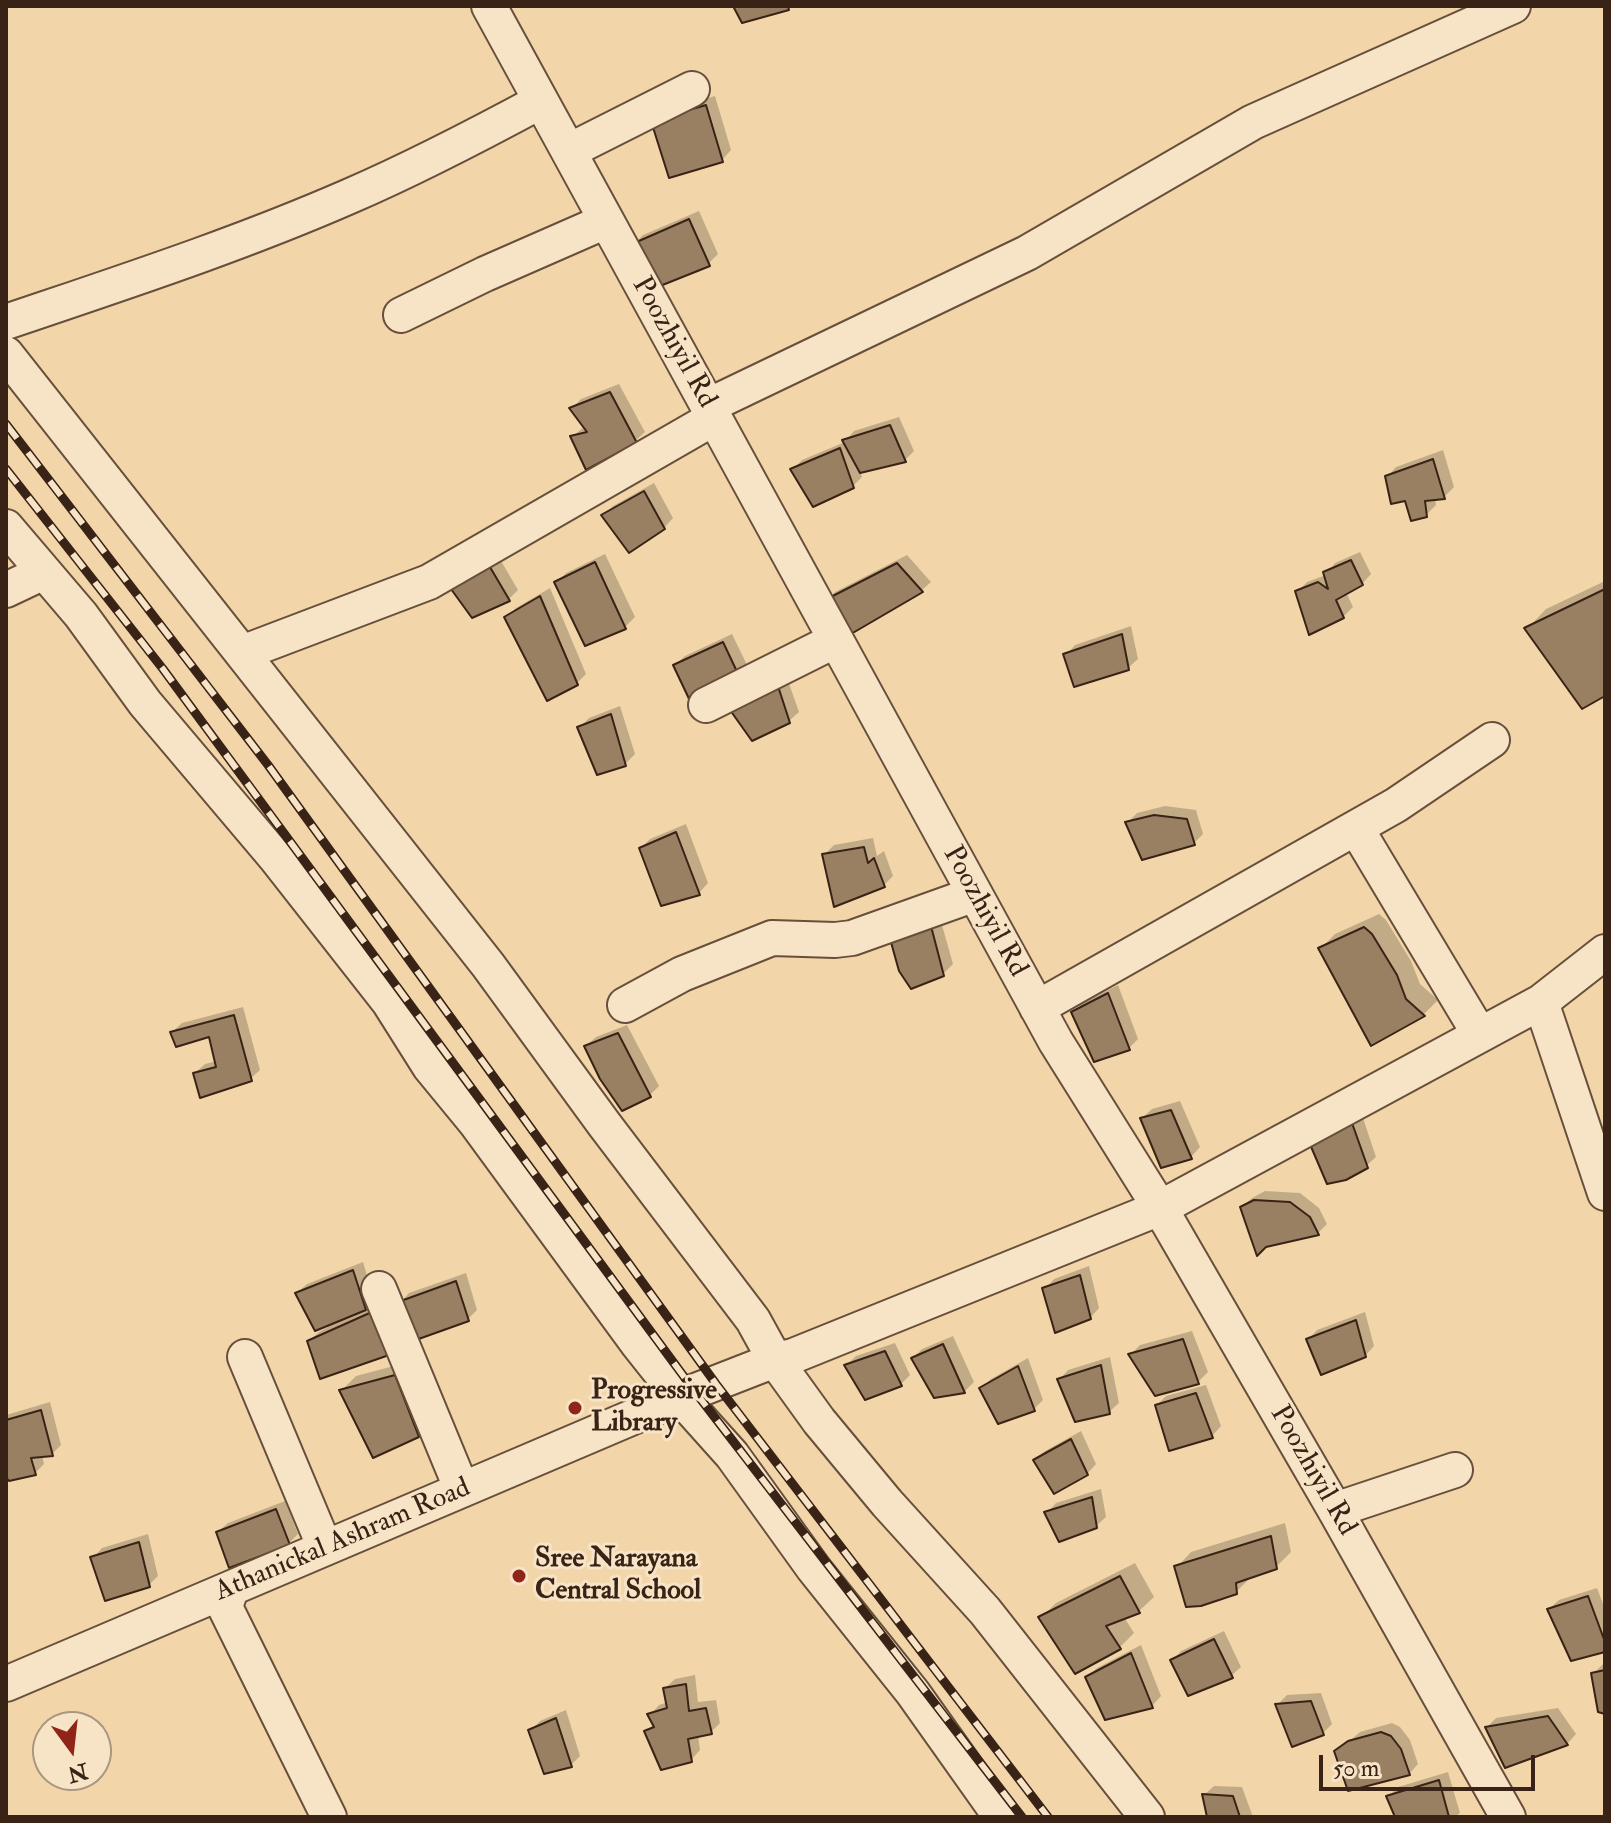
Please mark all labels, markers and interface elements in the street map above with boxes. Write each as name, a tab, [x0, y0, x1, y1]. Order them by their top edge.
street label: Poozhiyil Rd	[623, 272, 723, 414]
street label: Poozhiyil Rd	[934, 841, 1034, 983]
place label: Progressive Library	[591, 1375, 717, 1441]
marker: Progressive Library	[566, 1399, 584, 1417]
street label: Poozhiyil Rd	[1261, 1400, 1363, 1542]
street label: Athanickal Ashram Road	[210, 1472, 476, 1610]
place label: Sree Narayana Central School	[535, 1543, 701, 1609]
marker: Sree Narayana Central School	[510, 1567, 528, 1585]
north arrow	[32, 1711, 112, 1791]
scale bar	[1323, 1739, 1539, 1789]
text: 50 m	[1333, 1753, 1379, 1784]
text: N	[65, 1756, 91, 1788]

